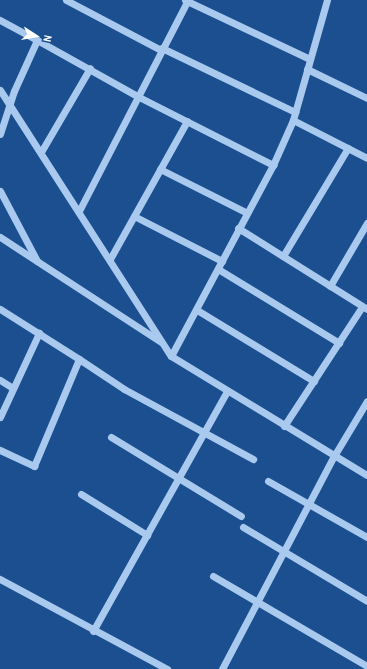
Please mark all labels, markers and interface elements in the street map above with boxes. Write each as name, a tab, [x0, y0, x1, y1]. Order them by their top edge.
north arrow	[16, 16, 56, 56]
text: N	[40, 34, 55, 43]

